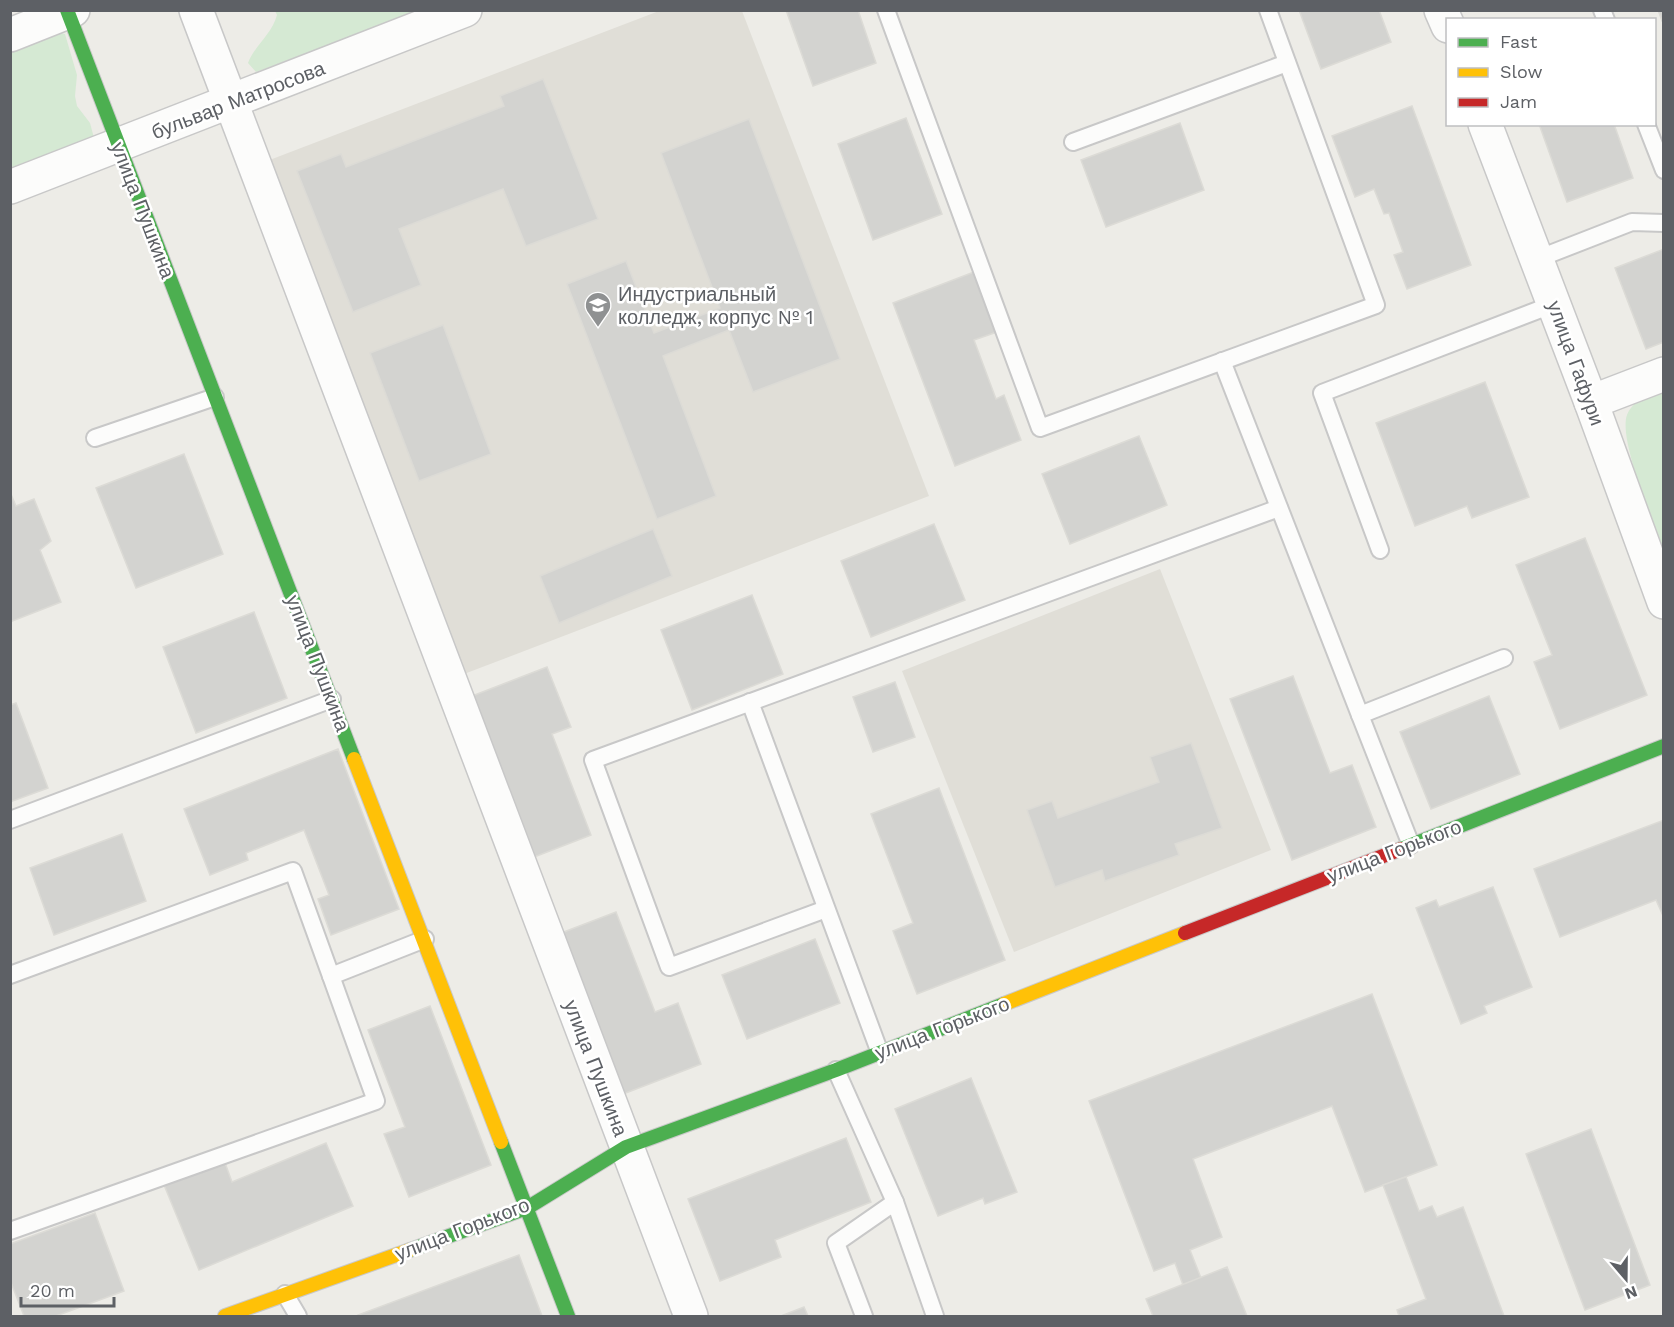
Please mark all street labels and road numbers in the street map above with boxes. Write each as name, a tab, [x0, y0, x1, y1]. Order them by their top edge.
street label: бульвар Матросова	[148, 56, 329, 144]
street label: улица Пушкина	[106, 138, 180, 282]
street label: улица Гафури	[1542, 297, 1610, 429]
street label: улица Пушкина	[281, 591, 355, 735]
street label: улица Горького	[1323, 814, 1465, 888]
street label: улица Горького	[871, 991, 1013, 1065]
street label: улица Пушкина	[559, 996, 633, 1140]
street label: улица Горького	[391, 1192, 533, 1266]

